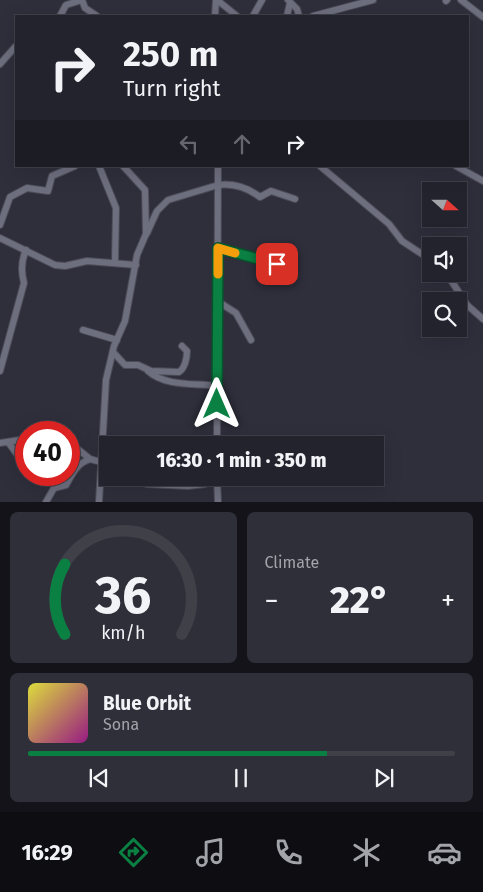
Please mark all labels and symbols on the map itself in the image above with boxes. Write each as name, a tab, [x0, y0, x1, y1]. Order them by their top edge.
north arrow	[422, 182, 468, 228]
pin	[256, 243, 298, 285]
position arrow	[190, 377, 242, 429]
speed limit sign: 40	[15, 421, 80, 486]

